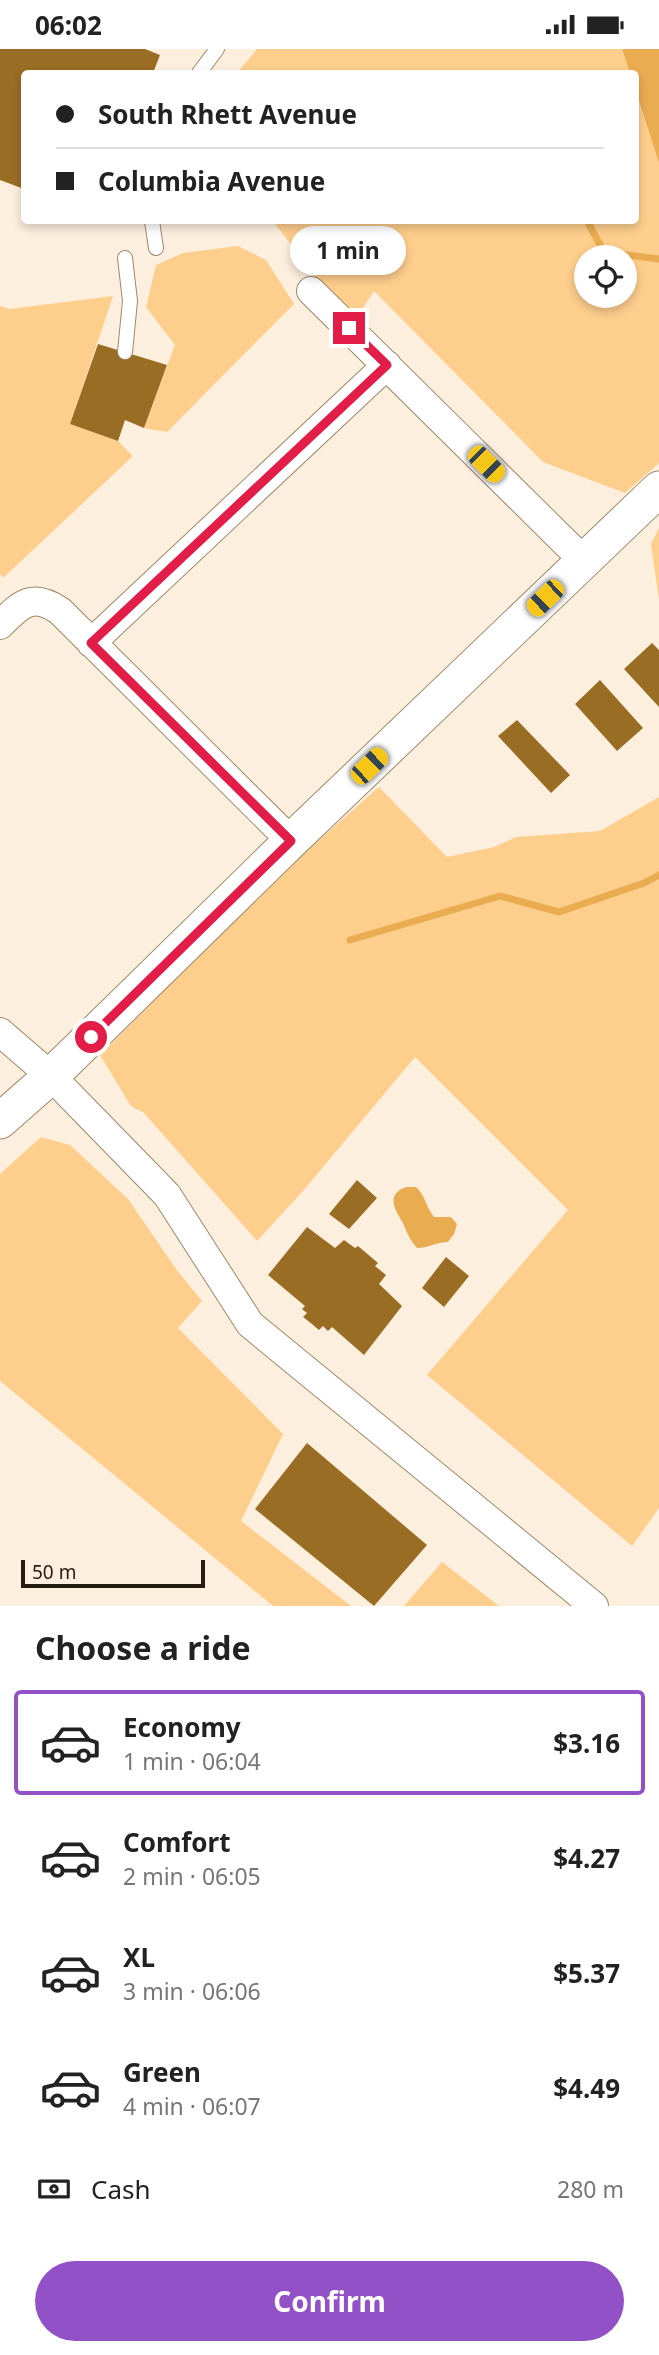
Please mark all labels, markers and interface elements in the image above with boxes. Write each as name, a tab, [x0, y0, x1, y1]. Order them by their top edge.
text: 06:02	[35, 7, 102, 43]
text: South Rhett Avenue	[98, 96, 357, 132]
text: Columbia Avenue	[98, 163, 325, 199]
callout: 1 min	[291, 226, 407, 275]
text: 1 min	[316, 234, 380, 266]
map controls	[574, 245, 637, 308]
button: locate	[574, 245, 637, 308]
route end	[333, 312, 365, 344]
car	[464, 442, 509, 486]
car	[523, 576, 568, 620]
car	[347, 744, 392, 788]
route start	[75, 1021, 107, 1053]
scale bar	[21, 1557, 205, 1589]
text: 50 m	[32, 1559, 76, 1585]
text: Choose a ride	[35, 1626, 251, 1669]
text: Economy	[123, 1709, 241, 1745]
icon: car	[39, 1711, 102, 1774]
text: $3.16	[553, 1725, 620, 1761]
text: 1 min · 06:04	[123, 1745, 261, 1777]
text: Comfort	[123, 1824, 231, 1860]
icon: car	[39, 1826, 102, 1889]
text: $4.27	[553, 1840, 620, 1876]
text: 2 min · 06:05	[123, 1860, 261, 1892]
text: XL	[123, 1939, 155, 1975]
icon: car	[39, 1941, 102, 2004]
text: $5.37	[553, 1955, 620, 1991]
text: 3 min · 06:06	[123, 1975, 261, 2007]
text: Green	[123, 2054, 201, 2090]
icon: car	[39, 2056, 102, 2119]
text: $4.49	[553, 2070, 620, 2106]
text: 4 min · 06:07	[123, 2090, 261, 2122]
icon: cash	[35, 2170, 73, 2208]
text: Cash	[91, 2171, 151, 2207]
text: 280 m	[557, 2173, 624, 2205]
button: Confirm	[35, 2261, 624, 2341]

